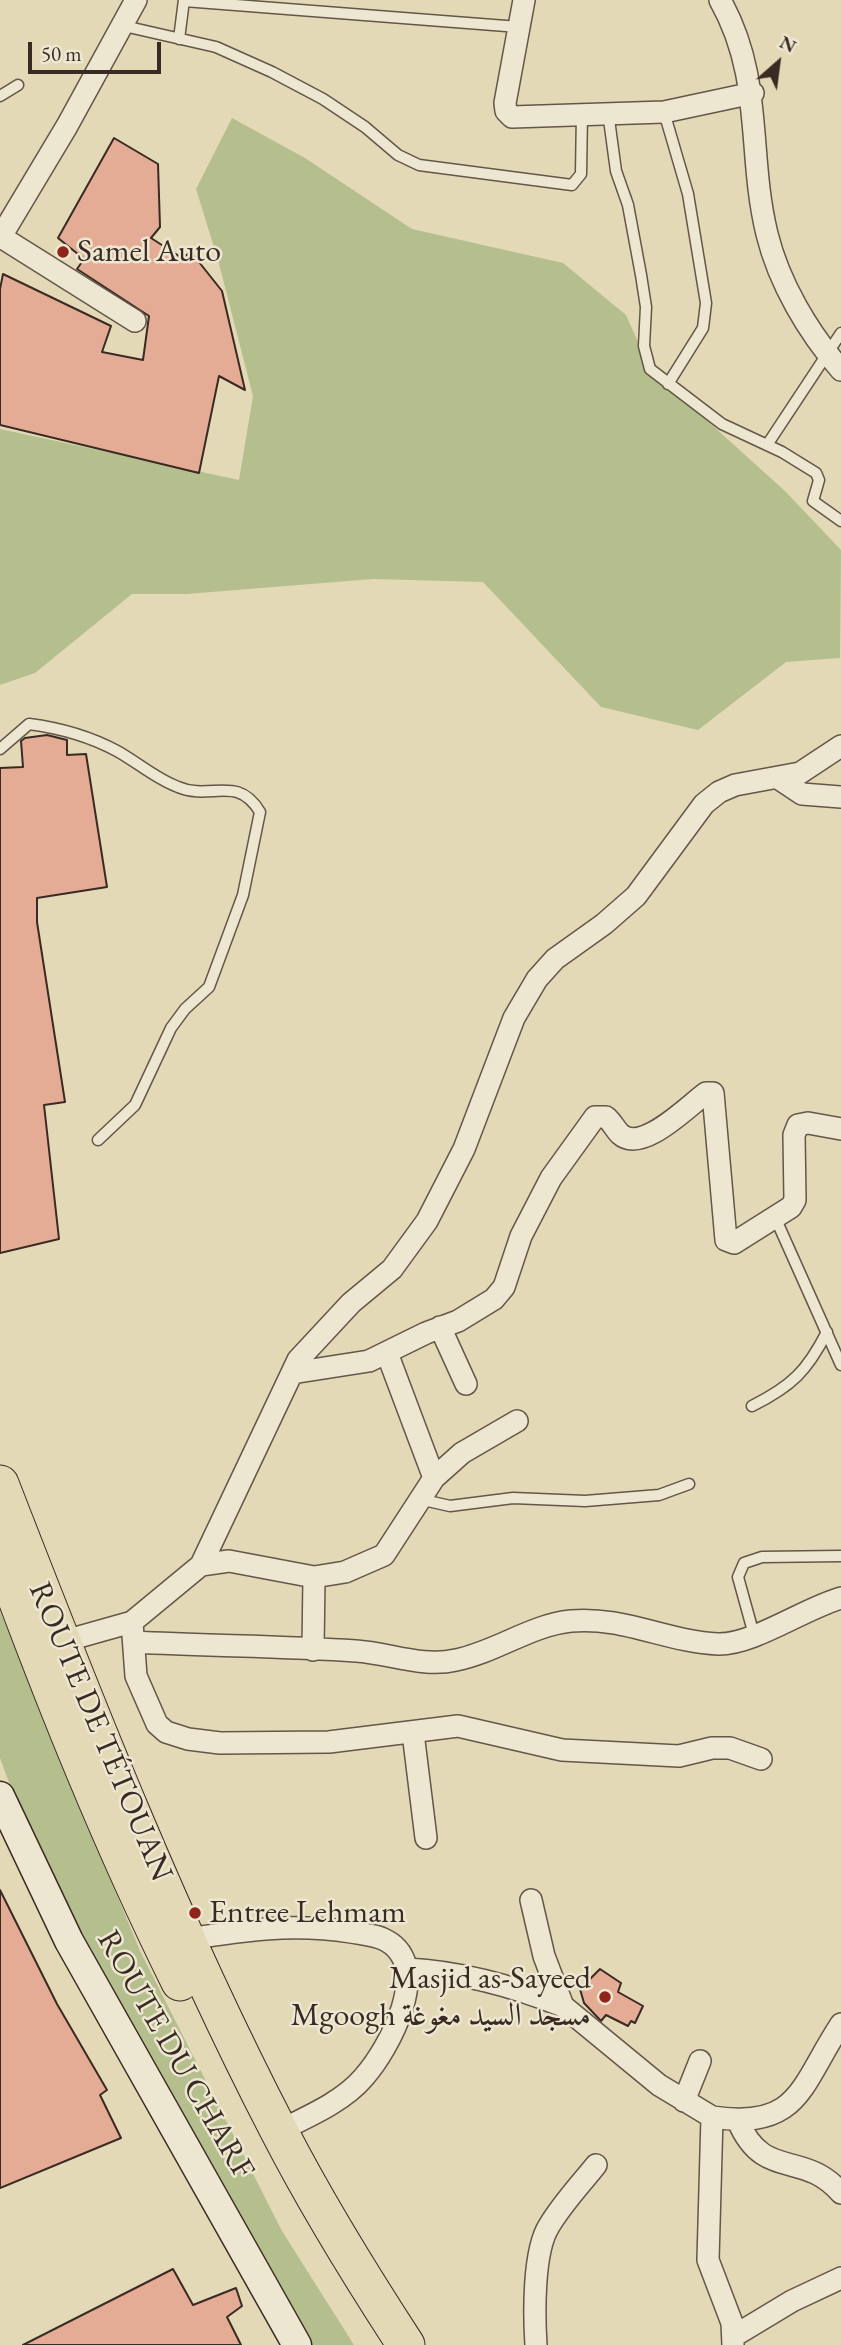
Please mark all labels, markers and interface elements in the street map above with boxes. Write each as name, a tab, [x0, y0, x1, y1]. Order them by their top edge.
scale bar	[32, 28, 164, 72]
north arrow	[743, 28, 813, 98]
text: N	[775, 29, 801, 59]
text: 50 m	[41, 40, 82, 67]
place label: Samel Auto	[77, 233, 221, 271]
marker: Samel Auto	[55, 244, 71, 260]
street label: ROUTE DE TÉTOUAN	[20, 1577, 180, 1887]
place label: Entree Lehmam	[209, 1894, 406, 1932]
marker: Entree Lehmam	[187, 1905, 203, 1921]
street label: ROUTE DU CHARF	[88, 1924, 262, 2186]
place label: Masjid as-Sayeed Mgoogh مسجد السيد مغوغة	[291, 1960, 591, 2035]
marker: Masjid as-Sayeed Mgoogh مسجد السيد مغوغة	[597, 1989, 613, 2005]

